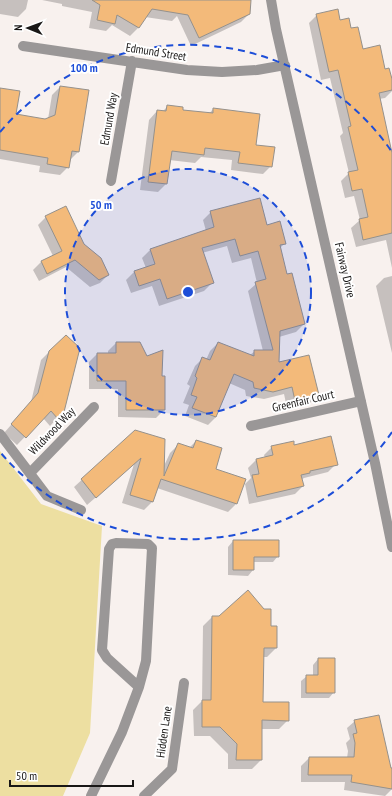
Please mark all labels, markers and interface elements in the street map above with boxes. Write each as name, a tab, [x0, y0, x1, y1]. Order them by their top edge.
north arrow	[8, 8, 48, 48]
text: N	[11, 25, 25, 31]
street label: Edmund Street	[125, 39, 188, 64]
text: 100 m	[70, 60, 98, 75]
street label: Edmund Way	[97, 91, 121, 146]
text: 50 m	[90, 197, 112, 212]
street label: Fairway Drive	[332, 241, 359, 299]
centre of rings	[181, 285, 195, 299]
street label: Greenfair Court	[270, 386, 336, 415]
street label: Wildwood Way	[25, 403, 78, 458]
street label: Hidden Lane	[152, 705, 175, 759]
scale bar	[10, 762, 133, 788]
text: 50 m	[16, 768, 37, 783]

